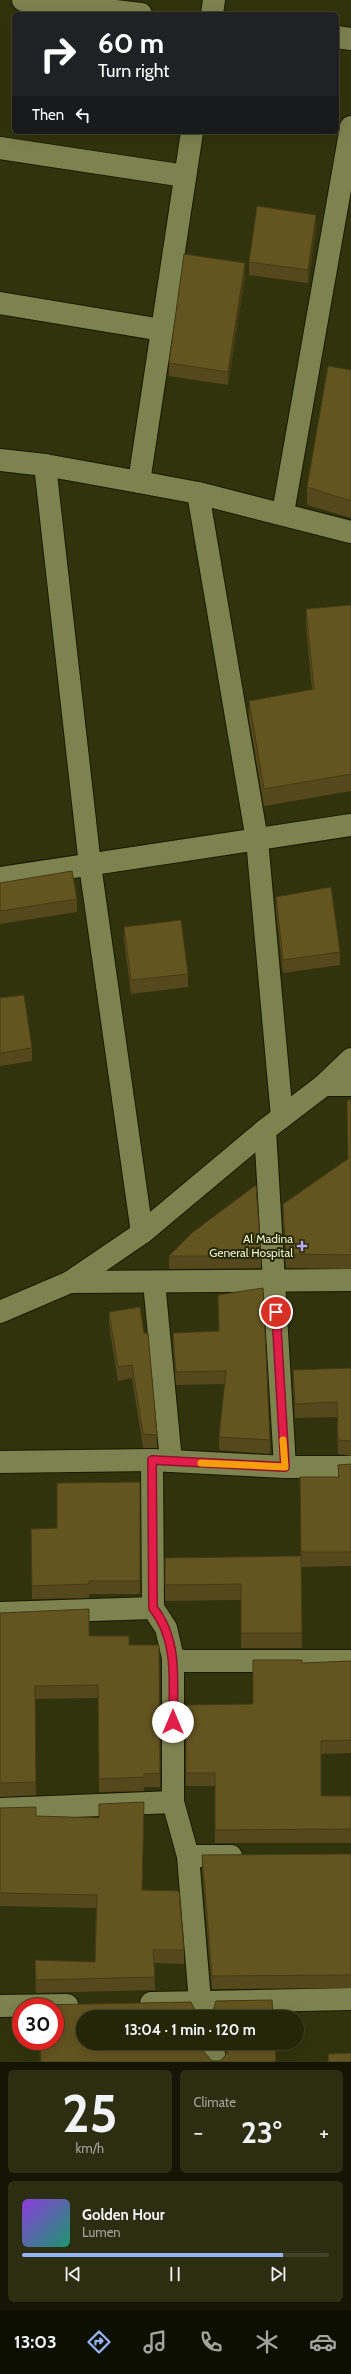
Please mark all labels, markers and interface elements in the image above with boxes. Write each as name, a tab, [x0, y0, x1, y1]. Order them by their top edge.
text: 60 m	[98, 26, 164, 60]
icon: right	[32, 28, 84, 80]
text: Turn right	[98, 60, 169, 82]
icon: left	[72, 104, 94, 126]
text: Then	[32, 106, 64, 124]
place label: Al Madina General Hospital	[209, 1231, 293, 1260]
marker: Al Madina General Hospital	[296, 1240, 308, 1252]
pin	[259, 1295, 293, 1329]
icon: arrive	[265, 1301, 287, 1323]
position arrow	[152, 1701, 194, 1743]
speed limit sign: 30	[12, 1998, 64, 2050]
text: 13:04 · 1 min · 120 m	[124, 2021, 256, 2039]
text: 25	[62, 2082, 117, 2145]
text: Climate	[194, 2094, 236, 2110]
text: 23°	[241, 2114, 282, 2151]
text: −	[194, 2119, 203, 2146]
text: +	[319, 2119, 329, 2146]
text: km/h	[76, 2140, 104, 2156]
text: Golden Hour	[82, 2206, 165, 2224]
text: Lumen	[82, 2224, 121, 2240]
icon: previous	[62, 2263, 84, 2285]
icon: pause	[164, 2263, 186, 2285]
icon: next	[267, 2263, 289, 2285]
icon: directions	[85, 2328, 113, 2356]
icon: music	[141, 2328, 169, 2356]
icon: phone	[197, 2328, 225, 2356]
icon: climate	[253, 2328, 281, 2356]
icon: car	[309, 2328, 337, 2356]
text: 13:03	[14, 2331, 57, 2353]

